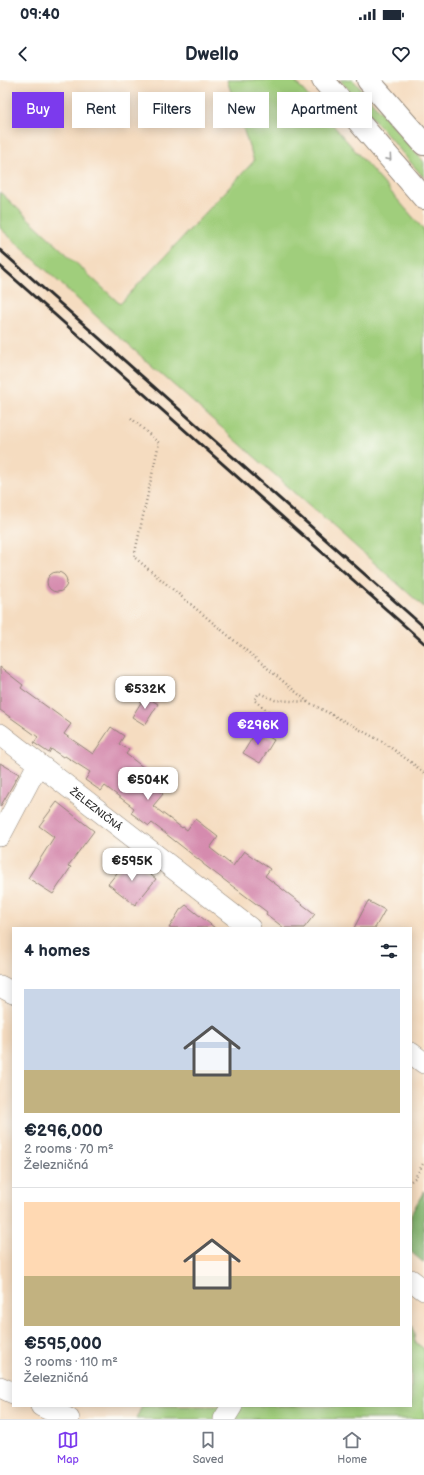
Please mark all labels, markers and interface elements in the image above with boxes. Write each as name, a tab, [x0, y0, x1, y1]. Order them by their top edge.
text: 09:40	[20, 5, 60, 24]
icon: back	[12, 43, 34, 65]
icon: heart	[390, 43, 412, 65]
text: Dwello	[185, 44, 239, 65]
chip: Buy	[12, 92, 64, 128]
chip: Rent	[72, 92, 130, 128]
chip: Filters	[138, 92, 205, 128]
chip: New	[213, 92, 269, 128]
chip: Apartment	[277, 92, 372, 128]
one-way arrow	[385, 153, 392, 160]
pin: €532K	[117, 676, 173, 710]
text: €532K	[124, 681, 166, 697]
pin: €296K	[230, 712, 286, 746]
text: €296K	[237, 717, 279, 733]
pin: €504K	[120, 767, 176, 801]
text: €504K	[127, 772, 169, 788]
street label: ŽELEZNIČNÁ	[67, 785, 125, 834]
pin: €595K	[104, 848, 160, 882]
text: €595K	[111, 853, 153, 869]
icon: filters	[378, 940, 400, 962]
text: 4 homes	[24, 941, 90, 961]
icon: home	[176, 1015, 248, 1087]
text: €296,000	[24, 1121, 103, 1141]
text: 2 rooms · 70 m²	[24, 1141, 114, 1157]
text: Železničná	[24, 1157, 88, 1173]
icon: home	[176, 1228, 248, 1300]
text: €595,000	[24, 1334, 102, 1354]
text: 3 rooms · 110 m²	[24, 1354, 118, 1370]
text: Železničná	[24, 1370, 88, 1386]
tab: Map	[57, 1429, 79, 1466]
tab: Saved	[193, 1429, 224, 1466]
tab: Home	[337, 1429, 367, 1466]

